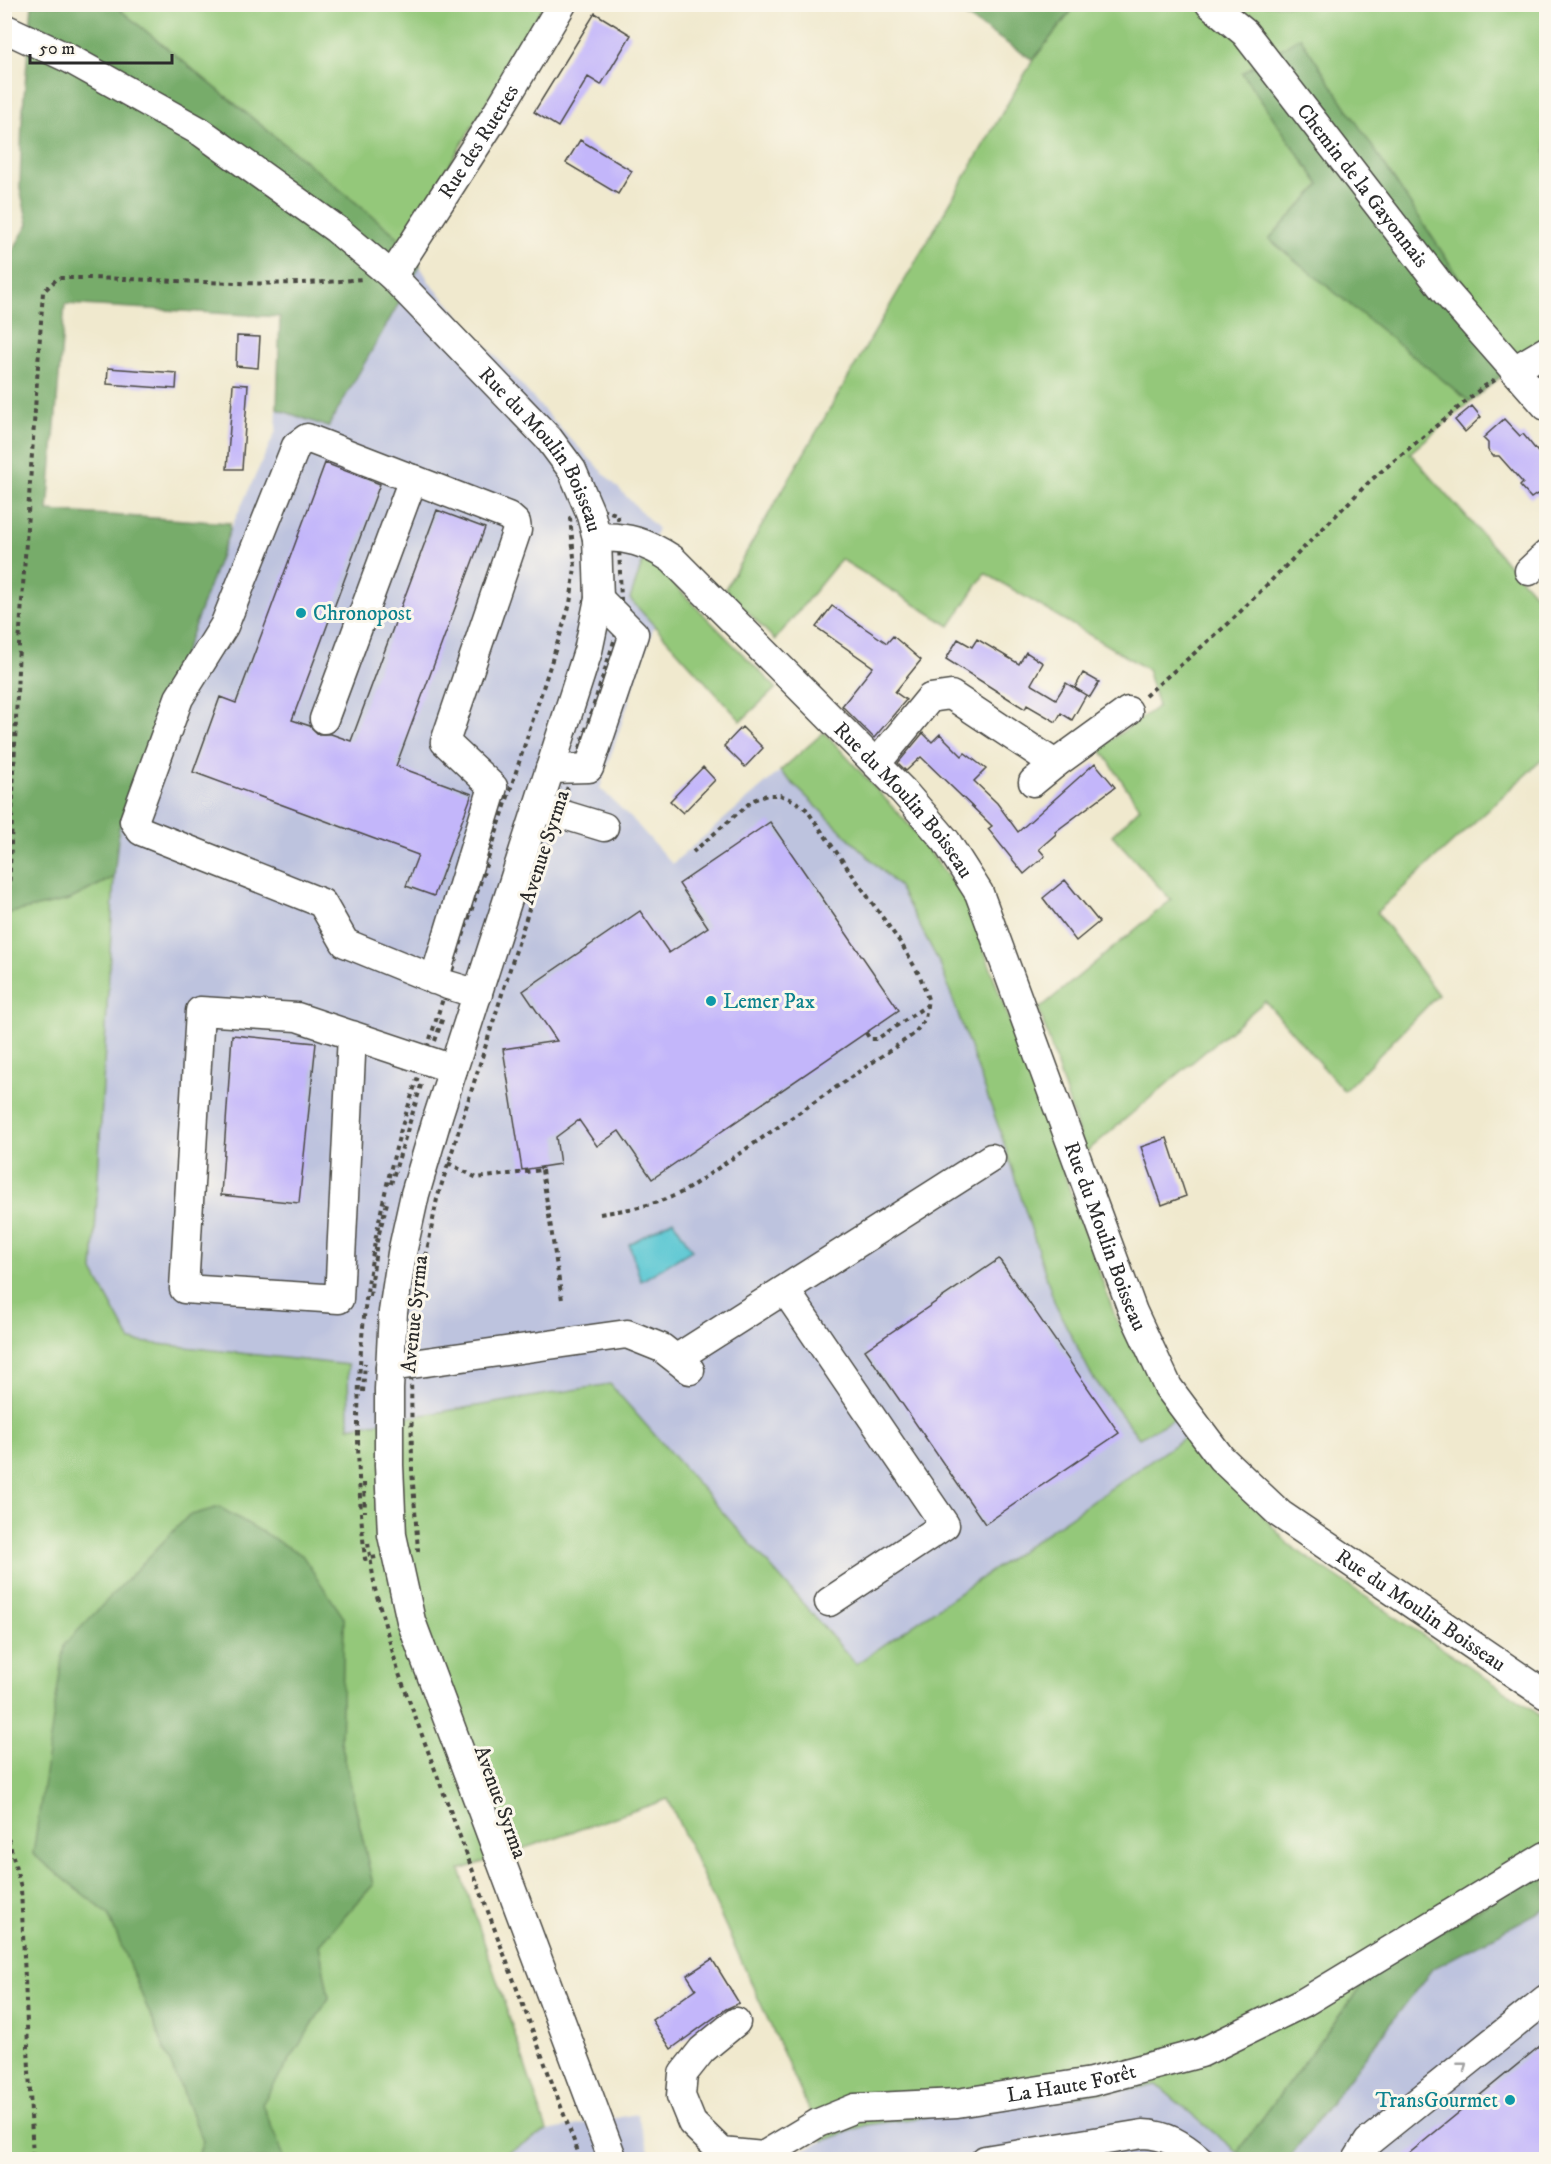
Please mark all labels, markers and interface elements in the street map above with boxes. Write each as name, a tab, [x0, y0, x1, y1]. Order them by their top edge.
scale bar	[30, 27, 172, 65]
text: 50 m	[39, 38, 75, 60]
street label: Rue des Ruettes	[433, 80, 525, 204]
street label: Chemin de la Gayonnais	[1290, 99, 1434, 273]
street label: Rue du Moulin Boisseau	[473, 362, 607, 535]
place label: Chronopost	[313, 601, 412, 627]
marker: Chronopost	[294, 606, 308, 620]
street label: Rue du Moulin Boisseau	[828, 717, 978, 883]
street label: Avenue Syrma	[514, 787, 576, 908]
place label: Lemer Pax	[723, 989, 815, 1015]
marker: Lemer Pax	[704, 994, 718, 1008]
street label: Rue du Moulin Boisseau	[1058, 1138, 1152, 1335]
street label: Avenue Syrma	[396, 1254, 434, 1374]
street label: Rue du Moulin Boisseau	[1331, 1544, 1510, 1678]
street label: Avenue Syrma	[468, 1742, 533, 1862]
street label: La Haute Forêt	[1005, 2059, 1139, 2109]
one-way arrow	[1457, 2062, 1468, 2073]
place label: TransGourmet	[1376, 2088, 1498, 2114]
marker: TransGourmet	[1503, 2093, 1517, 2107]

